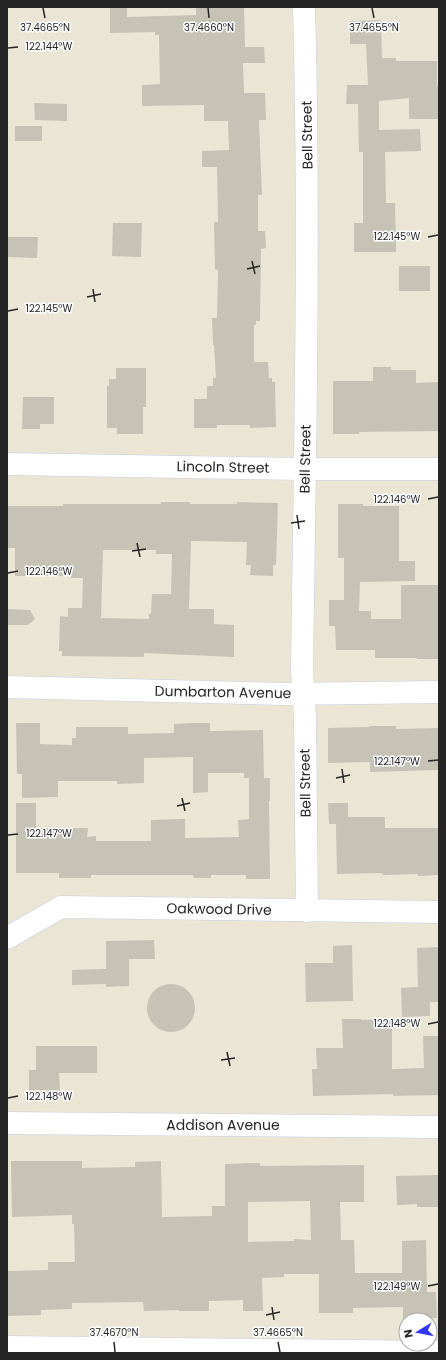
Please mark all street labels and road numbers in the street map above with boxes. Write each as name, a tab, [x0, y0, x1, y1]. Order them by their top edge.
street label: Bell Street	[296, 100, 318, 170]
street label: Bell Street	[294, 424, 316, 494]
street label: Lincoln Street	[176, 456, 270, 478]
street label: Dumbarton Avenue	[154, 681, 292, 703]
street label: Bell Street	[294, 748, 316, 818]
street label: Oakwood Drive	[166, 898, 272, 920]
street label: Addison Avenue	[166, 1115, 280, 1135]

